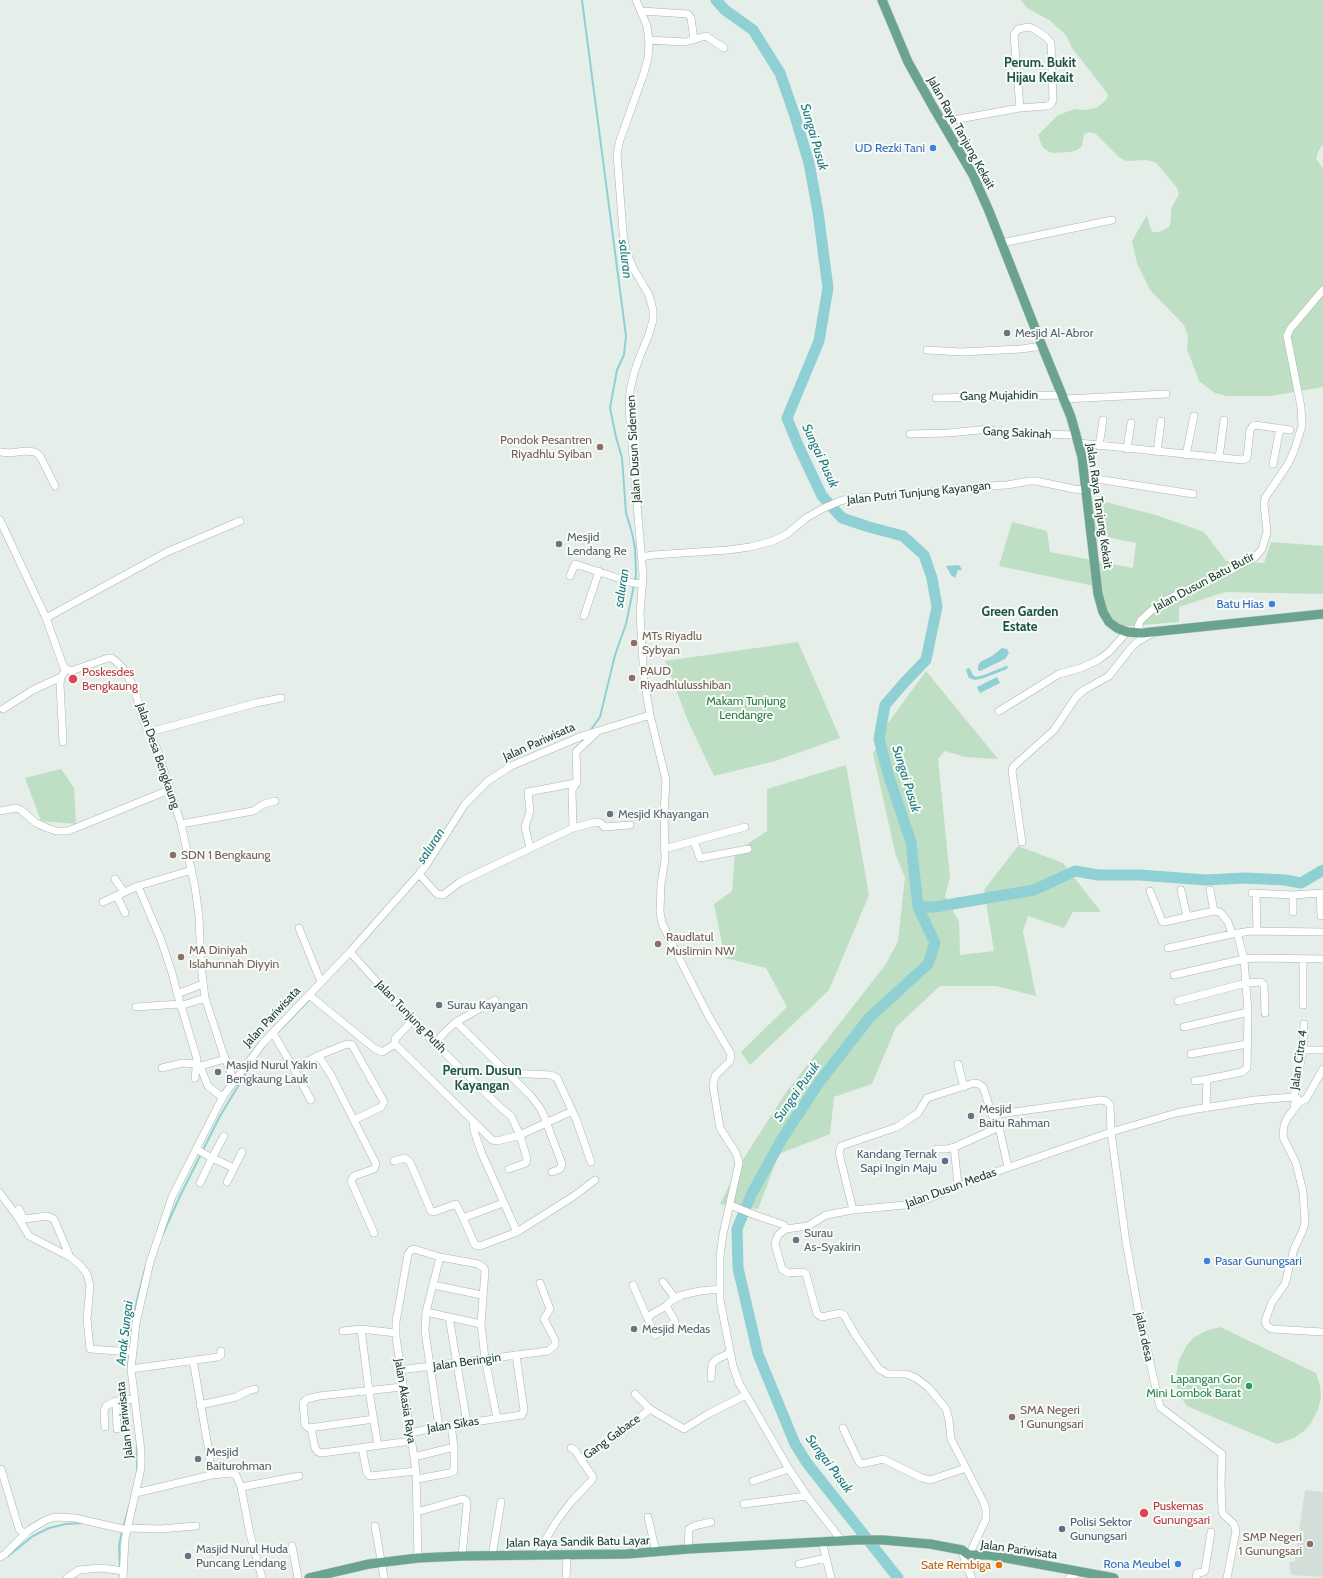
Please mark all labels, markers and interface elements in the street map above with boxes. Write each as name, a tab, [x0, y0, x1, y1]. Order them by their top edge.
district label: Perum. Bukit Hijau Kekait	[1004, 55, 1076, 86]
street label: Jalan Raya Tanjung Kekait	[924, 74, 998, 192]
water label: Sungai Pusuk	[797, 102, 831, 172]
place label: UD Rezki Tani	[855, 141, 925, 155]
marker: UD Rezki Tani	[928, 143, 938, 153]
water label: saluran	[615, 239, 635, 279]
place label: Mesjid Al-Abror	[1015, 326, 1093, 340]
marker: Mesjid Al-Abror	[1002, 328, 1012, 338]
street label: Gang Mujahidin	[960, 388, 1038, 404]
street label: Jalan Dusun Sidemen	[624, 395, 644, 503]
water label: Sungai Pusuk	[798, 421, 842, 491]
street label: Gang Sakinah	[982, 424, 1052, 442]
place label: Pondok Pesantren Riyadhlu Syiban	[500, 433, 592, 461]
marker: Pondok Pesantren Riyadhlu Syiban	[595, 442, 605, 452]
street label: Jalan Raya Tanjung Kekait	[1083, 442, 1115, 570]
street label: Jalan Putri Tunjung Kayangan	[846, 478, 992, 508]
place label: Mesjid Lendang Re	[567, 530, 627, 558]
marker: Mesjid Lendang Re	[554, 539, 564, 549]
street label: Jalan Dusun Batu Butir	[1151, 549, 1257, 615]
water label: saluran	[611, 567, 633, 609]
place label: Batu Hias	[1217, 597, 1264, 611]
marker: Batu Hias	[1267, 599, 1277, 609]
district label: Green Garden Estate	[982, 604, 1058, 635]
place label: MTs Riyadlu Sybyan	[642, 629, 702, 657]
marker: MTs Riyadlu Sybyan	[629, 638, 639, 648]
place label: PAUD Riyadhlulusshiban	[640, 664, 731, 692]
place label: Poskesdes Bengkaung	[82, 665, 138, 693]
marker: Poskesdes Bengkaung	[67, 673, 79, 685]
marker: PAUD Riyadhlulusshiban	[627, 673, 637, 683]
park label: Makam Tunjung Lendangre	[706, 694, 786, 722]
street label: Jalan Desa Bengkaung	[133, 701, 183, 811]
street label: Jalan Pariwisata	[501, 720, 577, 764]
water label: Sungai Pusuk	[888, 744, 924, 814]
place label: Mesjid Khayangan	[618, 807, 709, 821]
marker: Mesjid Khayangan	[605, 809, 615, 819]
water label: saluran	[414, 825, 448, 867]
place label: SDN 1 Bengkaung	[181, 848, 271, 862]
marker: SDN 1 Bengkaung	[168, 850, 178, 860]
place label: Raudlatul Muslimin NW	[666, 930, 735, 958]
marker: Raudlatul Muslimin NW	[653, 939, 663, 949]
place label: MA Diniyah Islahunnah Diyyin	[189, 943, 279, 971]
marker: MA Diniyah Islahunnah Diyyin	[176, 952, 186, 962]
street label: Jalan Tunjung Putih	[373, 978, 449, 1056]
street label: Jalan Pariwisata	[240, 984, 304, 1050]
place label: Surau Kayangan	[447, 998, 528, 1012]
marker: Surau Kayangan	[434, 1000, 444, 1010]
street label: Jalan Citra 4	[1288, 1029, 1310, 1091]
place label: Masjid Nurul Yakin Bengkaung Lauk	[226, 1058, 317, 1086]
water label: Sungai Pusuk	[771, 1059, 823, 1125]
district label: Perum. Dusun Kayangan	[442, 1063, 522, 1094]
marker: Masjid Nurul Yakin Bengkaung Lauk	[213, 1067, 223, 1077]
place label: Mesjid Baitu Rahman	[979, 1102, 1050, 1130]
marker: Mesjid Baitu Rahman	[966, 1111, 976, 1121]
place label: Kandang Ternak Sapi Ingin Maju	[857, 1147, 937, 1175]
marker: Kandang Ternak Sapi Ingin Maju	[940, 1156, 950, 1166]
street label: Jalan Dusun Medas	[904, 1165, 998, 1211]
place label: Surau As-Syakirin	[804, 1226, 861, 1254]
marker: Surau As-Syakirin	[791, 1235, 801, 1245]
place label: Pasar Gunungsari	[1215, 1254, 1302, 1268]
marker: Pasar Gunungsari	[1202, 1256, 1212, 1266]
water label: Anak Sungai	[113, 1300, 137, 1366]
street label: jalan desa	[1132, 1311, 1156, 1363]
place label: Mesjid Medas	[642, 1322, 710, 1336]
marker: Mesjid Medas	[629, 1324, 639, 1334]
street label: Jalan Beringin	[432, 1350, 502, 1374]
street label: Jalan Akasia Raya	[391, 1358, 419, 1444]
place label: Lapangan Gor Mini Lombok Barat	[1146, 1372, 1241, 1400]
street label: Jalan Pariwisata	[114, 1381, 136, 1459]
marker: Lapangan Gor Mini Lombok Barat	[1244, 1381, 1254, 1391]
place label: SMA Negeri 1 Gunungsari	[1020, 1403, 1084, 1431]
street label: Gang Gabace	[581, 1411, 643, 1463]
marker: SMA Negeri 1 Gunungsari	[1007, 1412, 1017, 1422]
street label: Jalan Sikas	[426, 1414, 480, 1436]
water label: Sungai Pusuk	[802, 1432, 856, 1496]
place label: Mesjid Baiturohman	[206, 1445, 272, 1473]
marker: Mesjid Baiturohman	[193, 1454, 203, 1464]
place label: Puskemas Gunungsari	[1153, 1499, 1210, 1527]
marker: Puskemas Gunungsari	[1138, 1507, 1150, 1519]
place label: Polisi Sektor Gunungsari	[1070, 1515, 1132, 1543]
marker: Polisi Sektor Gunungsari	[1057, 1524, 1067, 1534]
place label: SMP Negeri 1 Gunungsari	[1238, 1530, 1302, 1558]
street label: Jalan Raya Sandik Batu Layar	[506, 1534, 650, 1550]
street label: Jalan Pariwisata	[980, 1538, 1058, 1562]
marker: SMP Negeri 1 Gunungsari	[1305, 1539, 1315, 1549]
place label: Masjid Nurul Huda Puncang Lendang	[196, 1542, 288, 1570]
marker: Masjid Nurul Huda Puncang Lendang	[183, 1551, 193, 1561]
place label: Rona Meubel	[1104, 1557, 1170, 1571]
place label: Sate Rembiga	[921, 1558, 991, 1572]
marker: Rona Meubel	[1173, 1559, 1183, 1569]
marker: Sate Rembiga	[994, 1560, 1004, 1570]

